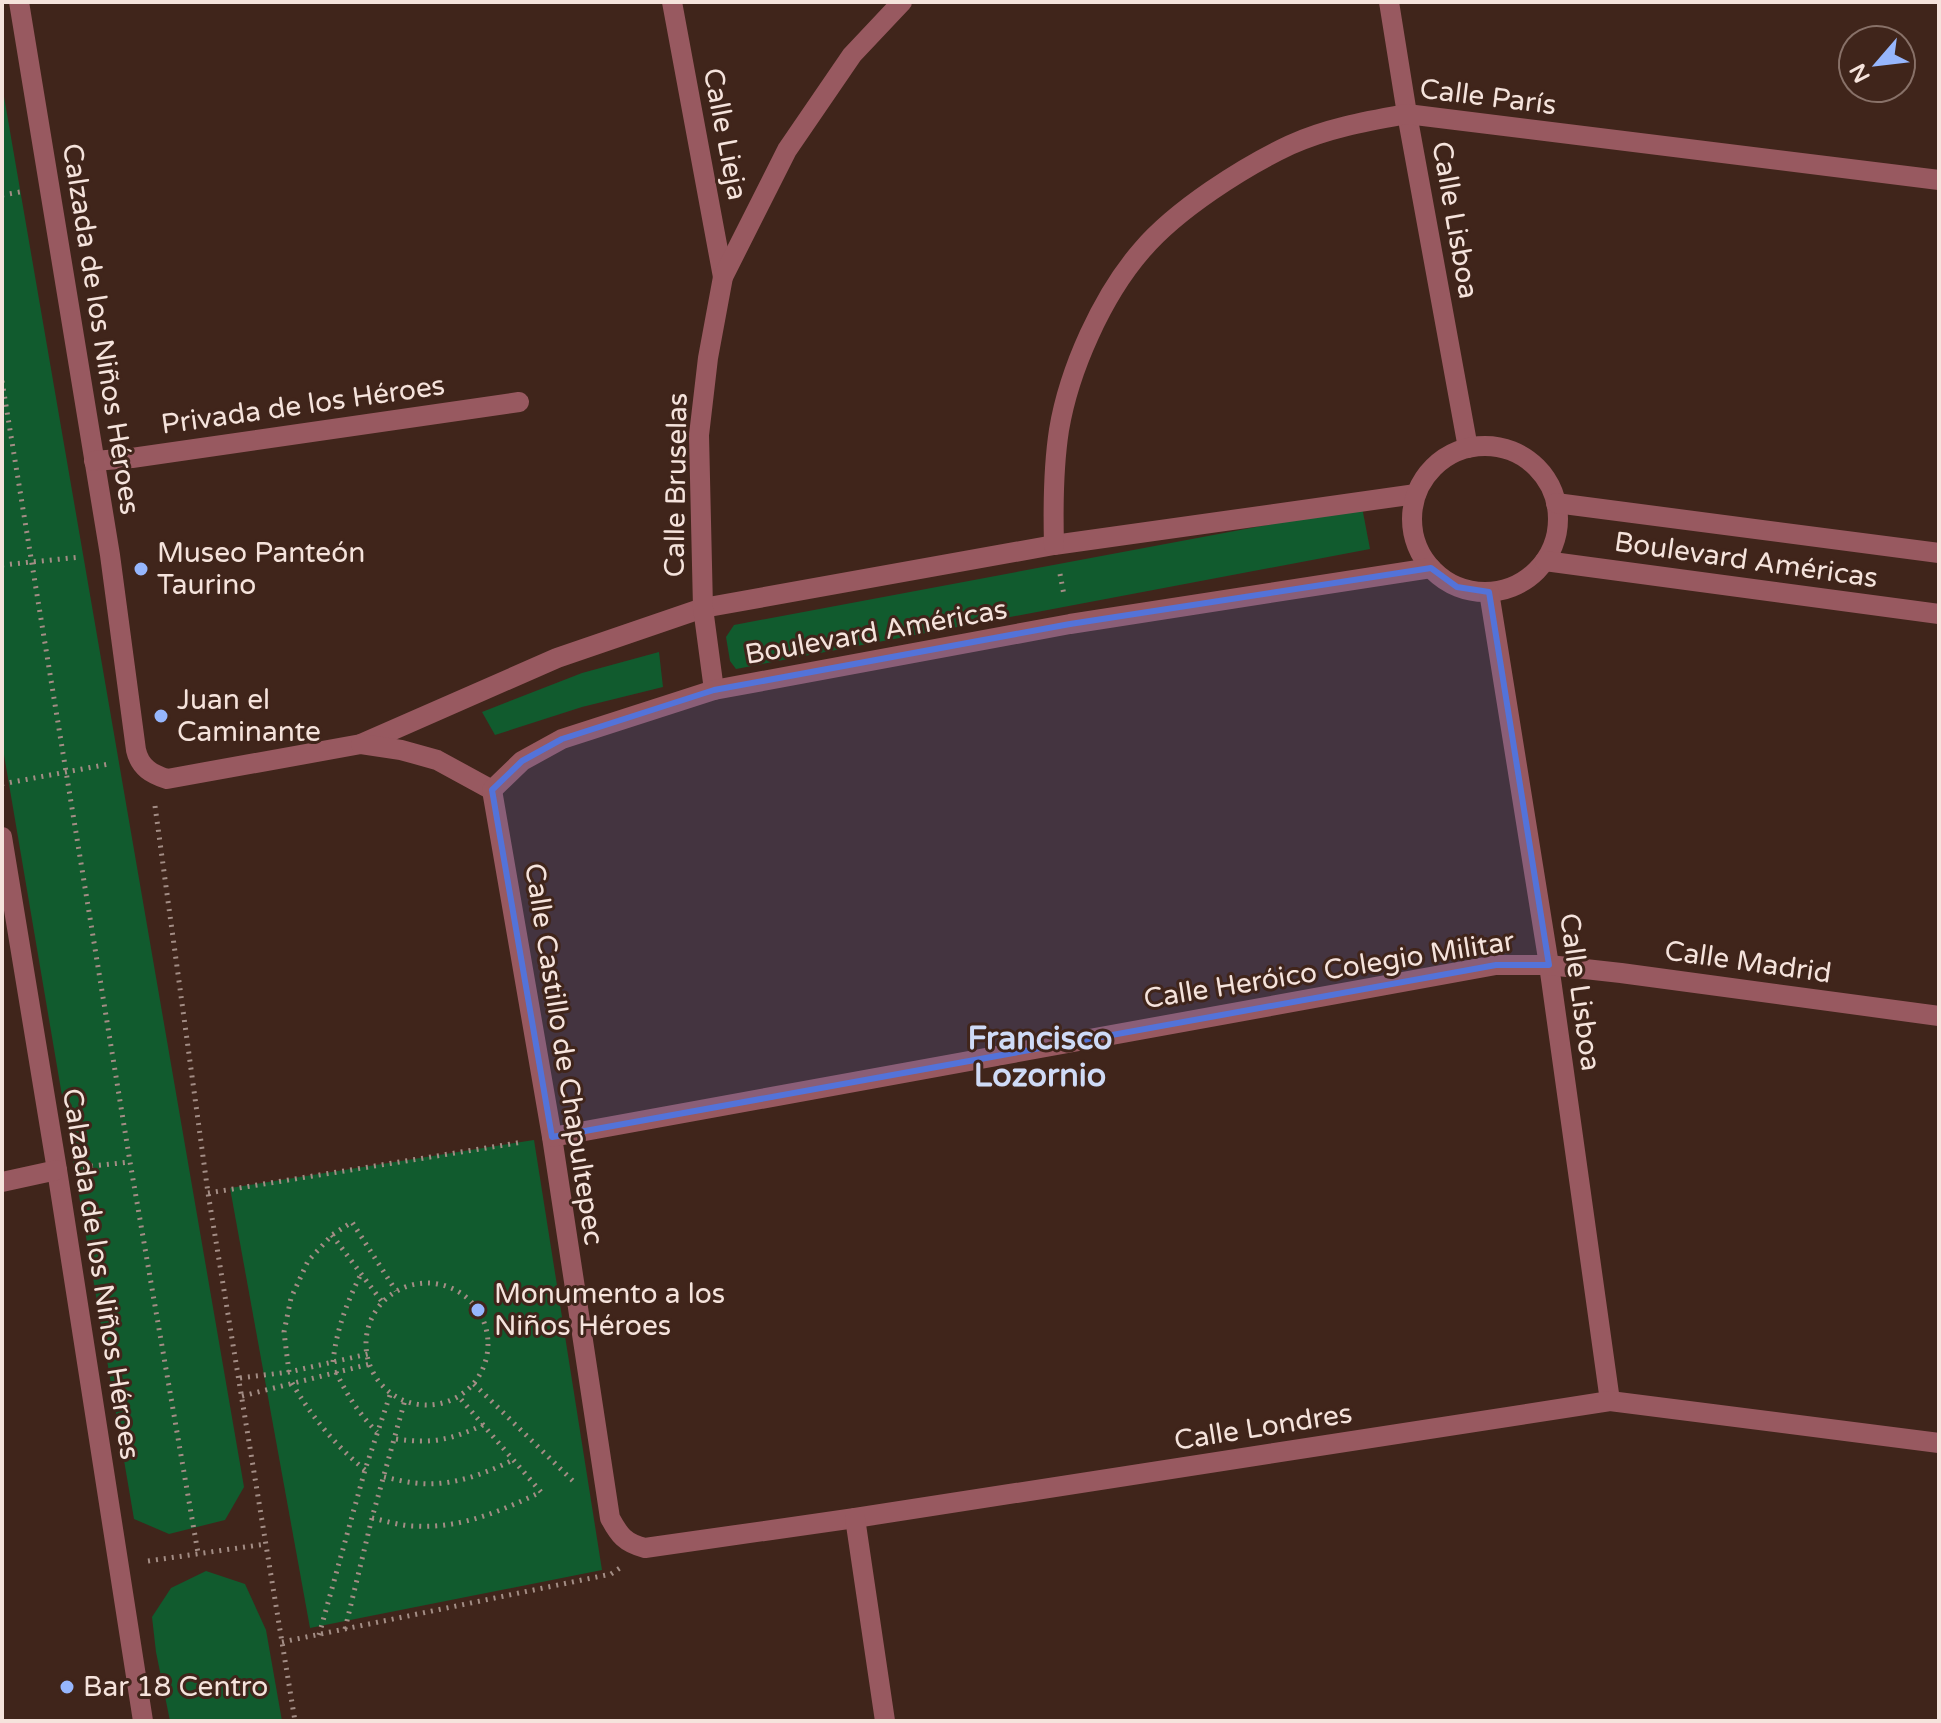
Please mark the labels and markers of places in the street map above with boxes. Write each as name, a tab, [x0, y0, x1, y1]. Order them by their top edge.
place label: Museo Panteón Taurino	[157, 536, 365, 602]
marker: Museo Panteón Taurino	[132, 560, 150, 578]
place label: Juan el Caminante	[177, 683, 321, 749]
marker: Juan el Caminante	[152, 707, 170, 725]
place label: Monumento a los Niños Héroes	[494, 1277, 725, 1343]
marker: Monumento a los Niños Héroes	[469, 1301, 487, 1319]
place label: Bar 18 Centro	[83, 1670, 268, 1704]
marker: Bar 18 Centro	[58, 1678, 76, 1696]

